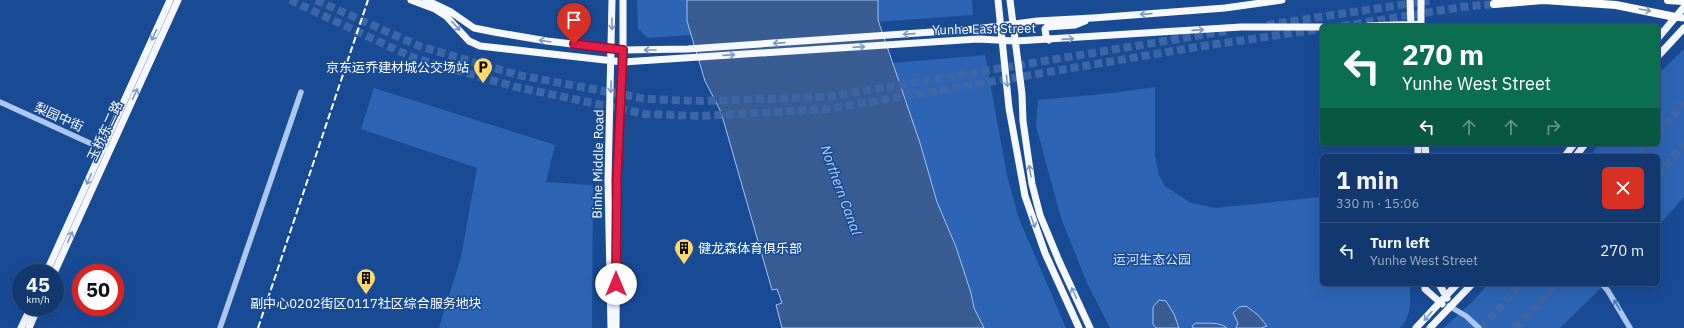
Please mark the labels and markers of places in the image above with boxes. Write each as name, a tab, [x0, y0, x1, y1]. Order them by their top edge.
pin	[557, 3, 591, 44]
parking icon: 京东运乔建材城公交场站	[472, 56, 494, 84]
place label: 京东运乔建材城公交场站	[326, 59, 469, 76]
building icon: 健龙森体育俱乐部	[673, 237, 695, 265]
place label: 健龙森体育俱乐部	[698, 240, 802, 257]
building icon: 副中心0202街区0117社区综合服务地块	[355, 267, 377, 295]
place label: 副中心0202街区0117社区综合服务地块	[250, 295, 482, 312]

